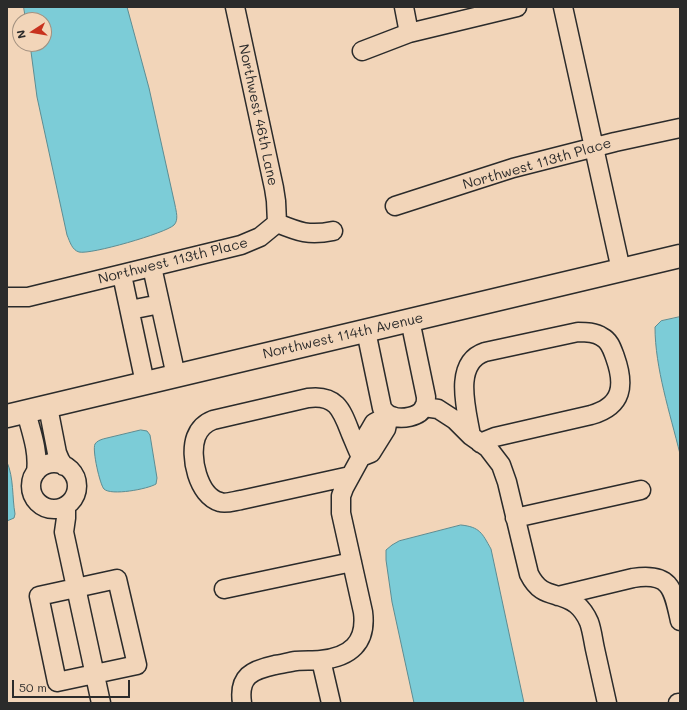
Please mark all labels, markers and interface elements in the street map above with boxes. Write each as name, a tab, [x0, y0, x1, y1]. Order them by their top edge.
north arrow	[12, 12, 52, 52]
text: N	[13, 29, 29, 40]
street label: Northwest 46th Lane	[235, 43, 281, 187]
street label: Northwest 113th Place	[461, 135, 613, 193]
street label: Northwest 113th Place	[96, 234, 250, 288]
street label: Northwest 114th Avenue	[261, 309, 425, 363]
scale bar	[14, 672, 132, 698]
text: 50 m	[19, 679, 47, 695]

